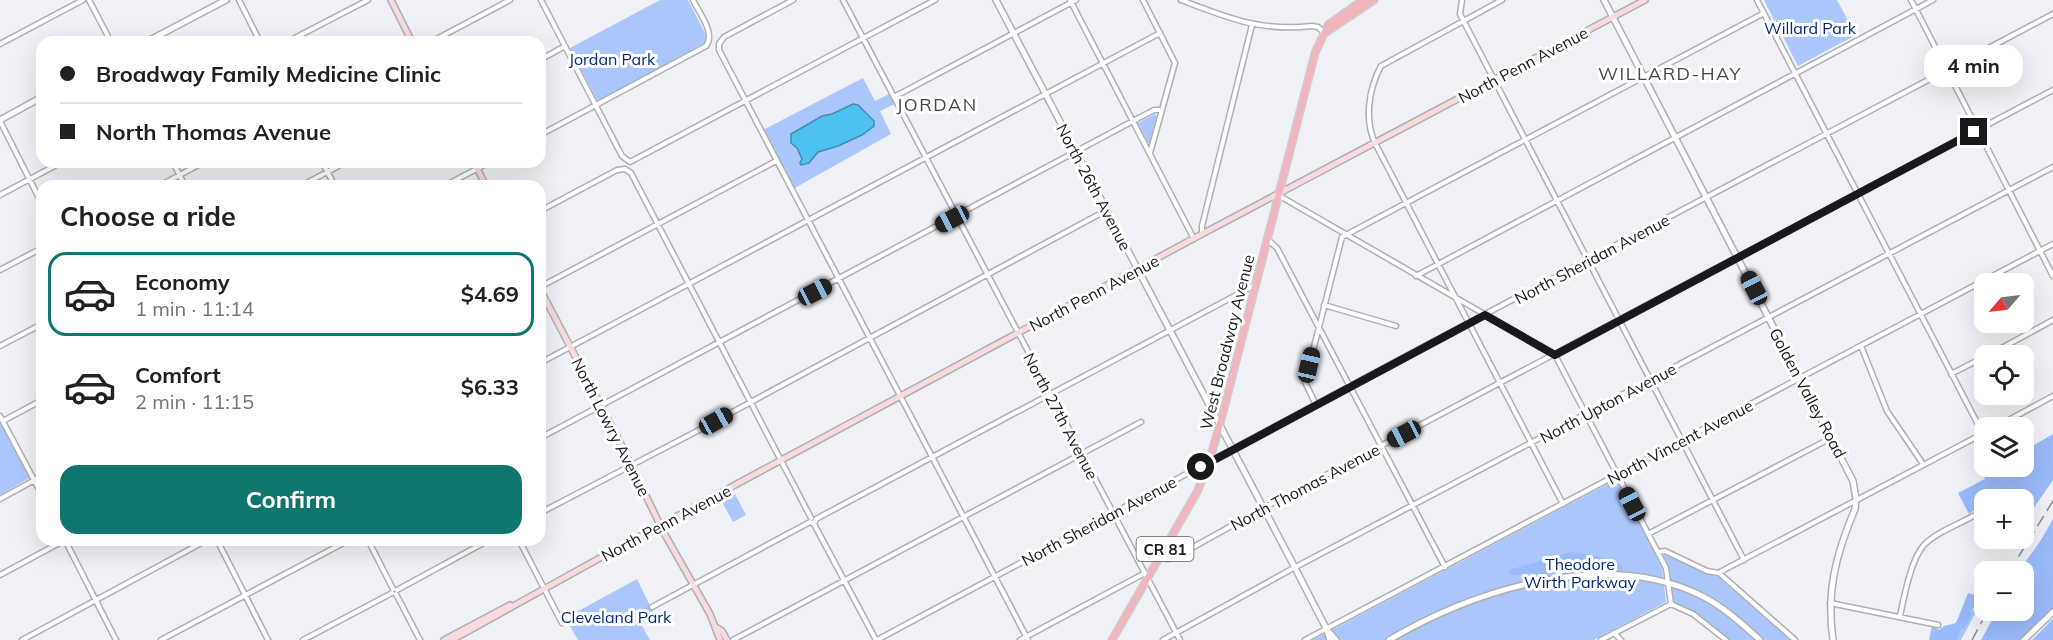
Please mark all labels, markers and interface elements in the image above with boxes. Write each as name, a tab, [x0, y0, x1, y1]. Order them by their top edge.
park label: Willard Park	[1764, 18, 1857, 38]
street label: North Penn Avenue	[1455, 22, 1591, 108]
callout: 4 min	[1924, 45, 2024, 87]
park label: Jordan Park	[569, 49, 656, 69]
text: 4 min	[1947, 53, 2000, 78]
text: Broadway Family Medicine Clinic	[96, 60, 441, 88]
district label: WILLARD-HAY	[1598, 62, 1742, 85]
district label: JORDAN	[896, 93, 978, 116]
text: North Thomas Avenue	[96, 118, 331, 146]
route end	[1960, 118, 1987, 145]
street label: North 26th Avenue	[1052, 120, 1136, 254]
text: Choose a ride	[60, 199, 236, 233]
car	[932, 203, 972, 235]
street label: North Sheridan Avenue	[1511, 210, 1673, 308]
street label: North Penn Avenue	[1026, 250, 1162, 336]
street label: West Broadway Avenue	[1196, 252, 1258, 432]
icon: car	[63, 267, 117, 321]
text: Economy	[135, 268, 230, 296]
car	[1738, 268, 1770, 308]
north arrow	[1974, 273, 2034, 333]
map controls	[1974, 273, 2034, 621]
car	[795, 276, 835, 308]
text: $4.69	[461, 280, 519, 308]
text: 1 min · 11:14	[135, 296, 254, 321]
street label: Golden Valley Road	[1765, 325, 1851, 461]
car	[1296, 345, 1322, 385]
button: locate	[1974, 345, 2034, 405]
street label: North 27th Avenue	[1019, 349, 1103, 483]
street label: North Lowry Avenue	[567, 354, 655, 500]
street label: North Upton Avenue	[1536, 359, 1680, 447]
icon: car	[63, 360, 117, 414]
text: Comfort	[135, 361, 221, 389]
text: $6.33	[461, 373, 519, 401]
text: 2 min · 11:15	[135, 389, 254, 414]
street label: North Vincent Avenue	[1604, 395, 1756, 489]
car	[696, 404, 736, 438]
button: layers	[1974, 417, 2034, 477]
car	[1384, 418, 1424, 450]
street label: North Thomas Avenue	[1227, 439, 1383, 535]
route start	[1187, 453, 1214, 480]
button: Confirm	[60, 465, 522, 534]
street label: North Sheridan Avenue	[1018, 472, 1180, 570]
street label: North Penn Avenue	[598, 480, 734, 566]
car	[1616, 484, 1648, 524]
button: +	[1974, 489, 2034, 549]
road number: CR 81	[1136, 537, 1194, 561]
park label: Theodore Wirth Parkway	[1524, 554, 1637, 592]
button: −	[1974, 561, 2034, 621]
park label: Cleveland Park	[561, 607, 672, 627]

